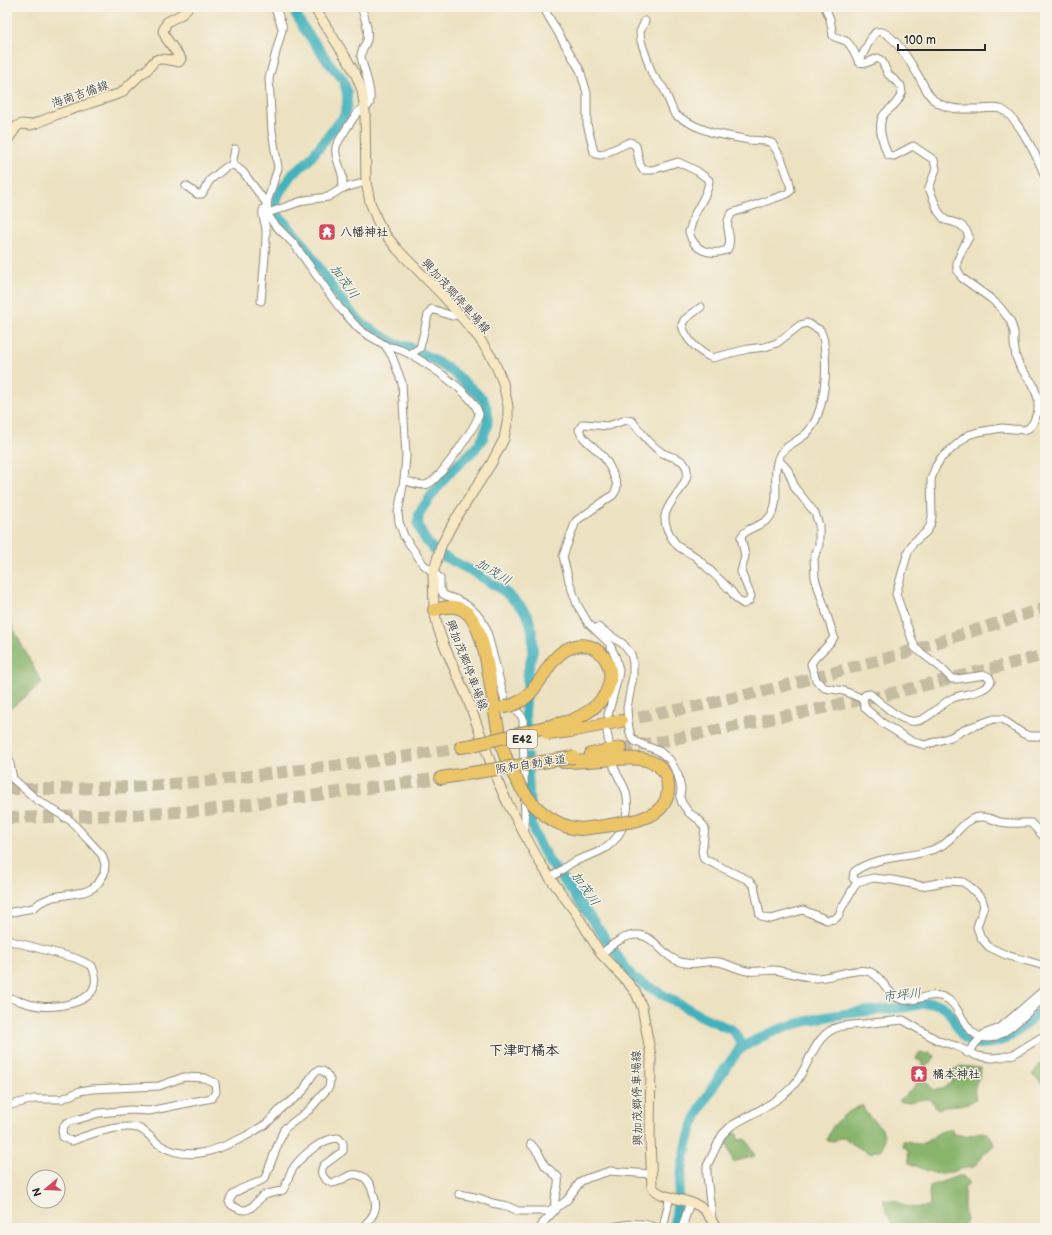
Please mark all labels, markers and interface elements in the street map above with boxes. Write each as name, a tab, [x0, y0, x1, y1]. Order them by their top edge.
scale bar	[898, 26, 985, 52]
text: 100 m	[904, 33, 936, 48]
street label: 海南吉備線	[49, 78, 111, 111]
temple icon: 八幡神社	[317, 222, 337, 242]
place label: 八幡神社	[340, 225, 388, 240]
street label: 興加茂郷停車場線	[418, 256, 493, 337]
water label: 加茂川	[326, 261, 362, 302]
water label: 加茂川	[473, 555, 514, 589]
street label: 興加茂郷停車場線	[442, 618, 491, 713]
road number: E42	[507, 730, 537, 748]
street label: 阪和自動車道	[494, 751, 568, 778]
water label: 加茂川	[567, 868, 603, 909]
water label: 市坪川	[882, 985, 922, 1005]
district label: 下津町橘本	[489, 1042, 559, 1059]
street label: 興加茂郷停車場線	[629, 1050, 646, 1146]
temple icon: 橘本神社	[909, 1064, 929, 1084]
place label: 橘本神社	[932, 1067, 980, 1082]
north arrow	[26, 1169, 66, 1209]
text: N	[30, 1186, 45, 1198]

